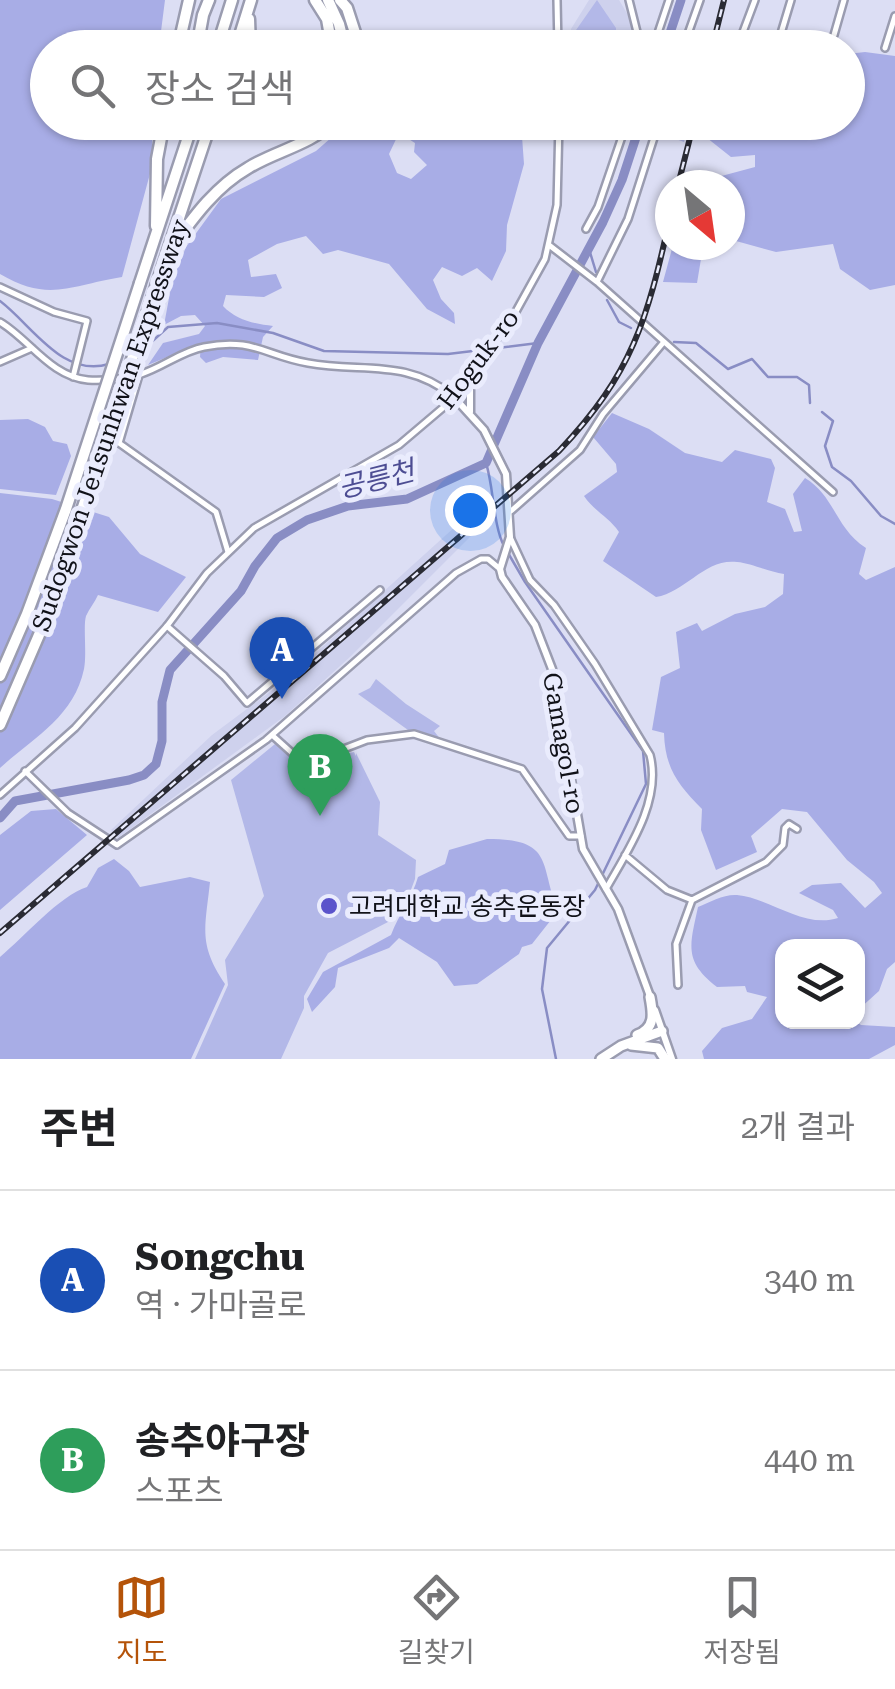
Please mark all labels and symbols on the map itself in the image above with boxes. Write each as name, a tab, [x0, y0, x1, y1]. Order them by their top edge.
north arrow	[655, 170, 745, 260]
street label: Sudogwon Je1sunhwan Expressway	[26, 215, 195, 635]
street label: Hoguk-ro	[432, 304, 525, 415]
water label: 공릉천	[335, 453, 421, 505]
your location	[445, 485, 496, 536]
pin: A	[250, 616, 314, 699]
street label: Gamagol-ro	[537, 670, 590, 816]
pin: B	[288, 734, 352, 816]
place label: 고려대학교 송추운동장	[349, 892, 585, 921]
marker: 고려대학교 송추운동장	[318, 895, 340, 917]

